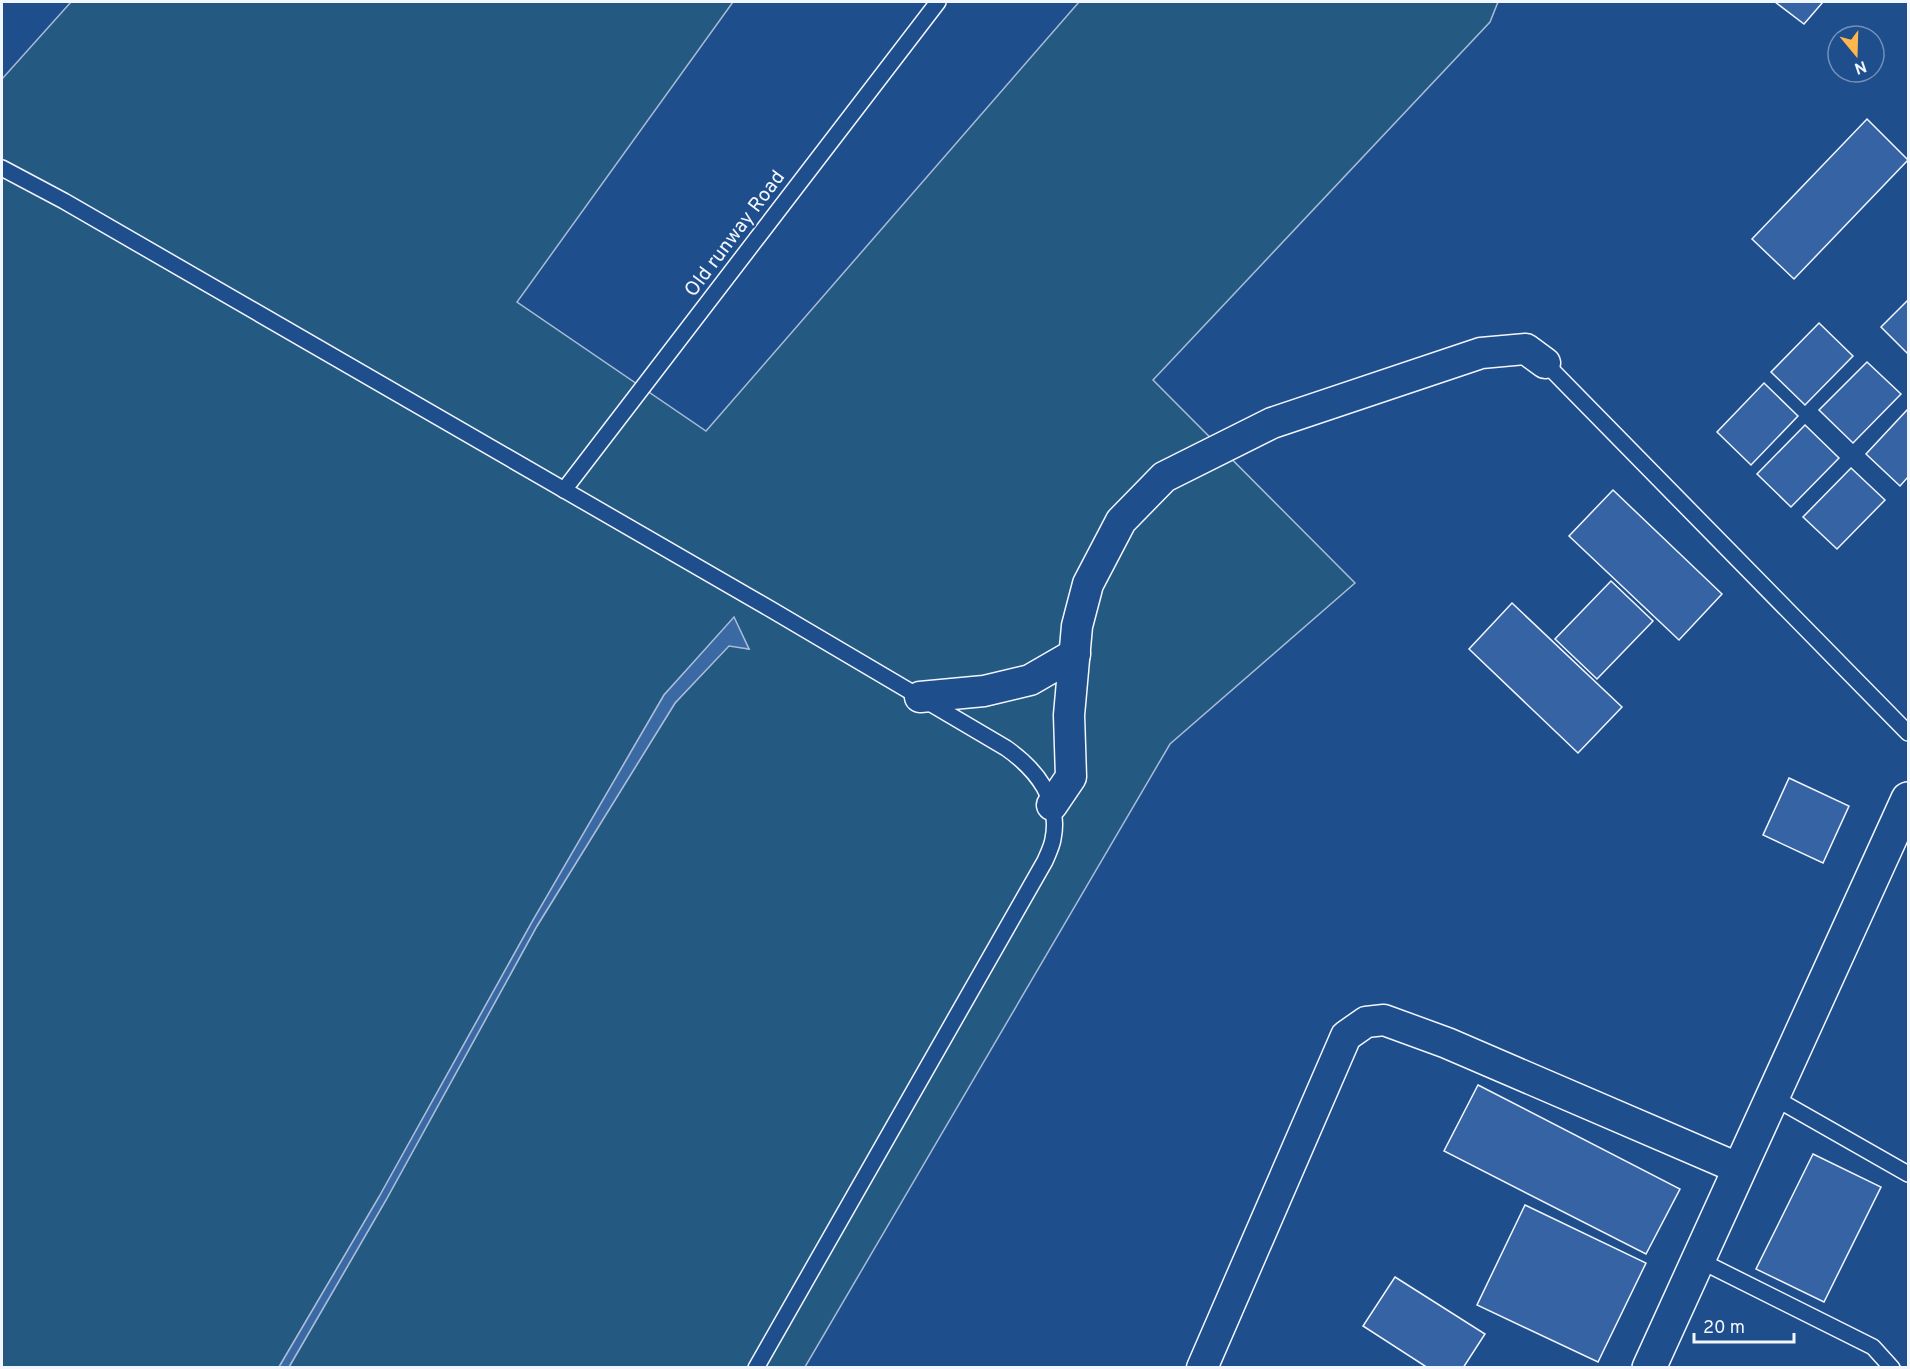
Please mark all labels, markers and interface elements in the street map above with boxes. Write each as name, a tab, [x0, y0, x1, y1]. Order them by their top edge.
north arrow	[1826, 24, 1886, 84]
text: N	[1852, 55, 1869, 78]
street label: Old runway Road	[679, 166, 792, 303]
scale bar	[1694, 1306, 1794, 1344]
text: 20 m	[1703, 1317, 1745, 1340]

